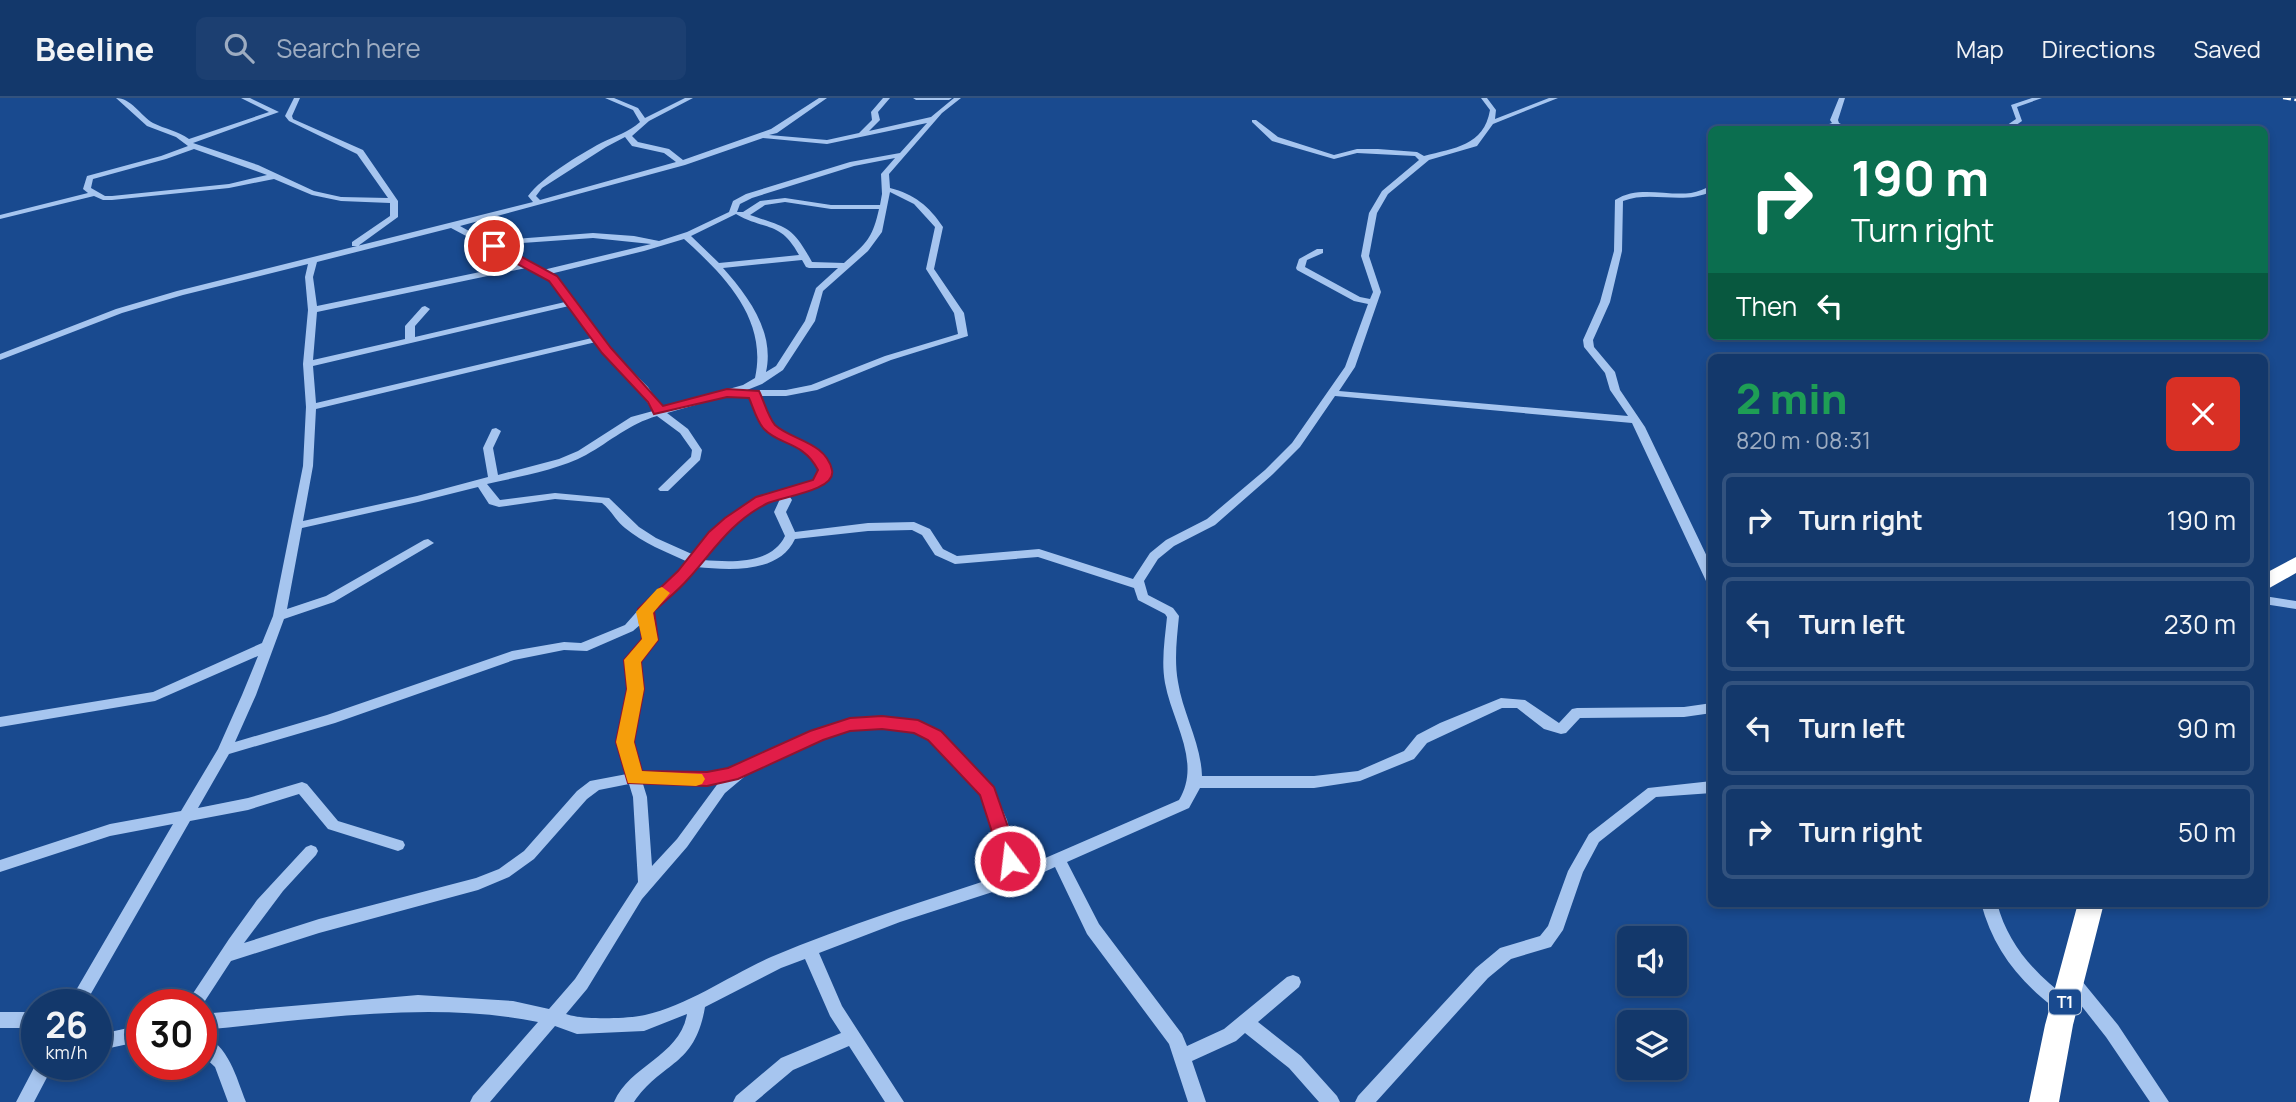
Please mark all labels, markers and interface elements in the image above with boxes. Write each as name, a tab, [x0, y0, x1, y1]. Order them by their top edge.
search box	[196, 17, 686, 80]
text: Beeline	[35, 26, 154, 71]
icon: search	[220, 29, 258, 67]
text: Search here	[276, 30, 421, 66]
text: Map	[1956, 32, 2004, 65]
text: Directions	[2042, 32, 2155, 65]
text: Saved	[2193, 32, 2261, 65]
text: 190 m	[1851, 144, 1989, 211]
icon: right	[1736, 154, 1827, 245]
text: Turn right	[1851, 208, 1994, 252]
pin	[464, 216, 524, 276]
icon: arrive	[475, 227, 513, 265]
icon: left	[1811, 287, 1849, 325]
text: Then	[1736, 288, 1797, 324]
text: 2 min	[1736, 369, 1847, 427]
button: close	[2166, 377, 2240, 451]
text: 820 m · 08:31	[1736, 424, 1871, 456]
icon: right	[1740, 501, 1778, 539]
text: Turn right	[1799, 502, 1923, 538]
text: 190 m	[2167, 502, 2236, 538]
icon: left	[1740, 605, 1778, 643]
text: Turn left	[1799, 606, 1906, 642]
text: 230 m	[2164, 606, 2236, 642]
icon: left	[1740, 709, 1778, 747]
text: Turn left	[1799, 710, 1906, 746]
text: 90 m	[2177, 710, 2236, 746]
icon: right	[1740, 813, 1778, 851]
text: Turn right	[1799, 814, 1923, 850]
text: 50 m	[2178, 814, 2236, 850]
position arrow	[973, 824, 1047, 898]
map controls	[1617, 926, 1687, 1080]
button: sound	[1617, 926, 1687, 996]
speed limit sign: 30	[126, 989, 217, 1080]
road number: T1	[2049, 989, 2081, 1014]
text: 26	[45, 1001, 88, 1049]
button: layers	[1617, 1010, 1687, 1080]
text: km/h	[46, 1040, 87, 1064]

